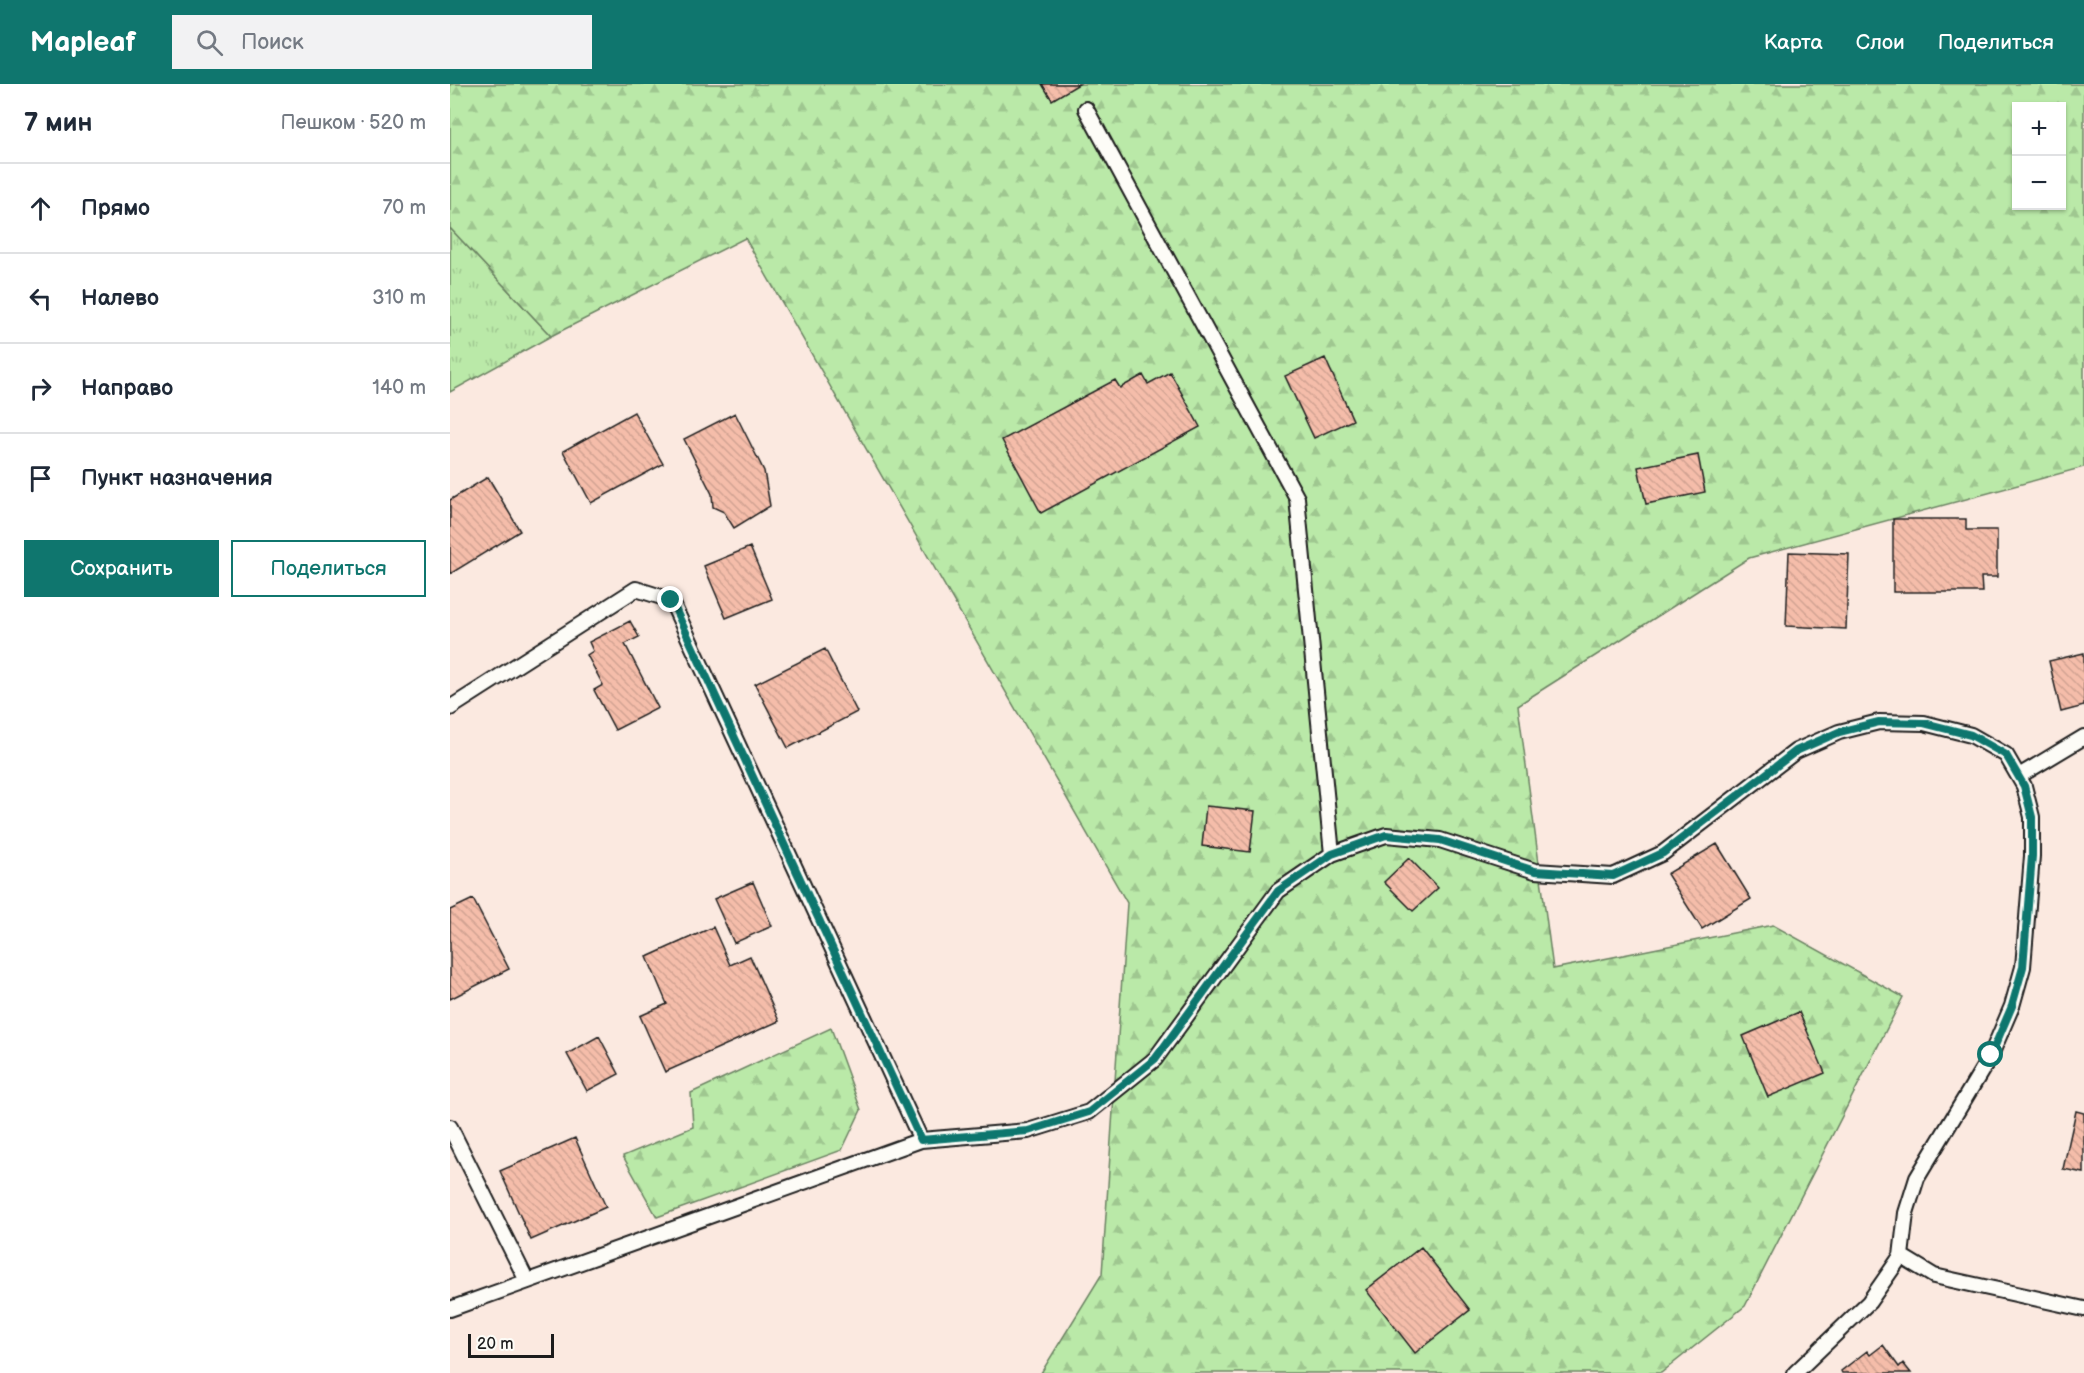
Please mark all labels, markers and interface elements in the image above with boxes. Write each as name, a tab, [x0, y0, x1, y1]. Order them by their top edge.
search box	[172, 15, 592, 69]
text: Mapleaf	[30, 26, 136, 59]
icon: search	[193, 26, 226, 59]
text: Поиск	[241, 29, 304, 56]
text: Карта	[1764, 30, 1823, 55]
text: Слои	[1856, 30, 1905, 55]
text: Поделиться	[1938, 30, 2054, 55]
map controls	[2012, 102, 2066, 210]
button: +	[2012, 102, 2066, 156]
text: 7 мин	[24, 108, 92, 139]
text: Пешком · 520 m	[281, 111, 426, 135]
button: −	[2012, 156, 2066, 210]
icon: ahead	[24, 192, 57, 225]
text: Прямо	[81, 195, 150, 222]
text: 70 m	[382, 196, 426, 220]
icon: left	[24, 282, 57, 315]
text: Налево	[81, 285, 159, 312]
text: 310 m	[372, 286, 426, 310]
icon: right	[24, 372, 57, 405]
text: Направо	[81, 375, 173, 402]
text: 140 m	[372, 376, 426, 400]
icon: arrive	[24, 462, 57, 495]
text: Пункт назначения	[81, 465, 273, 492]
button: Сохранить	[24, 540, 219, 597]
button: Поделиться	[231, 540, 426, 597]
route end	[657, 586, 683, 612]
route start	[1977, 1041, 2003, 1067]
scale bar	[468, 1331, 554, 1358]
text: 20 m	[477, 1335, 513, 1354]

